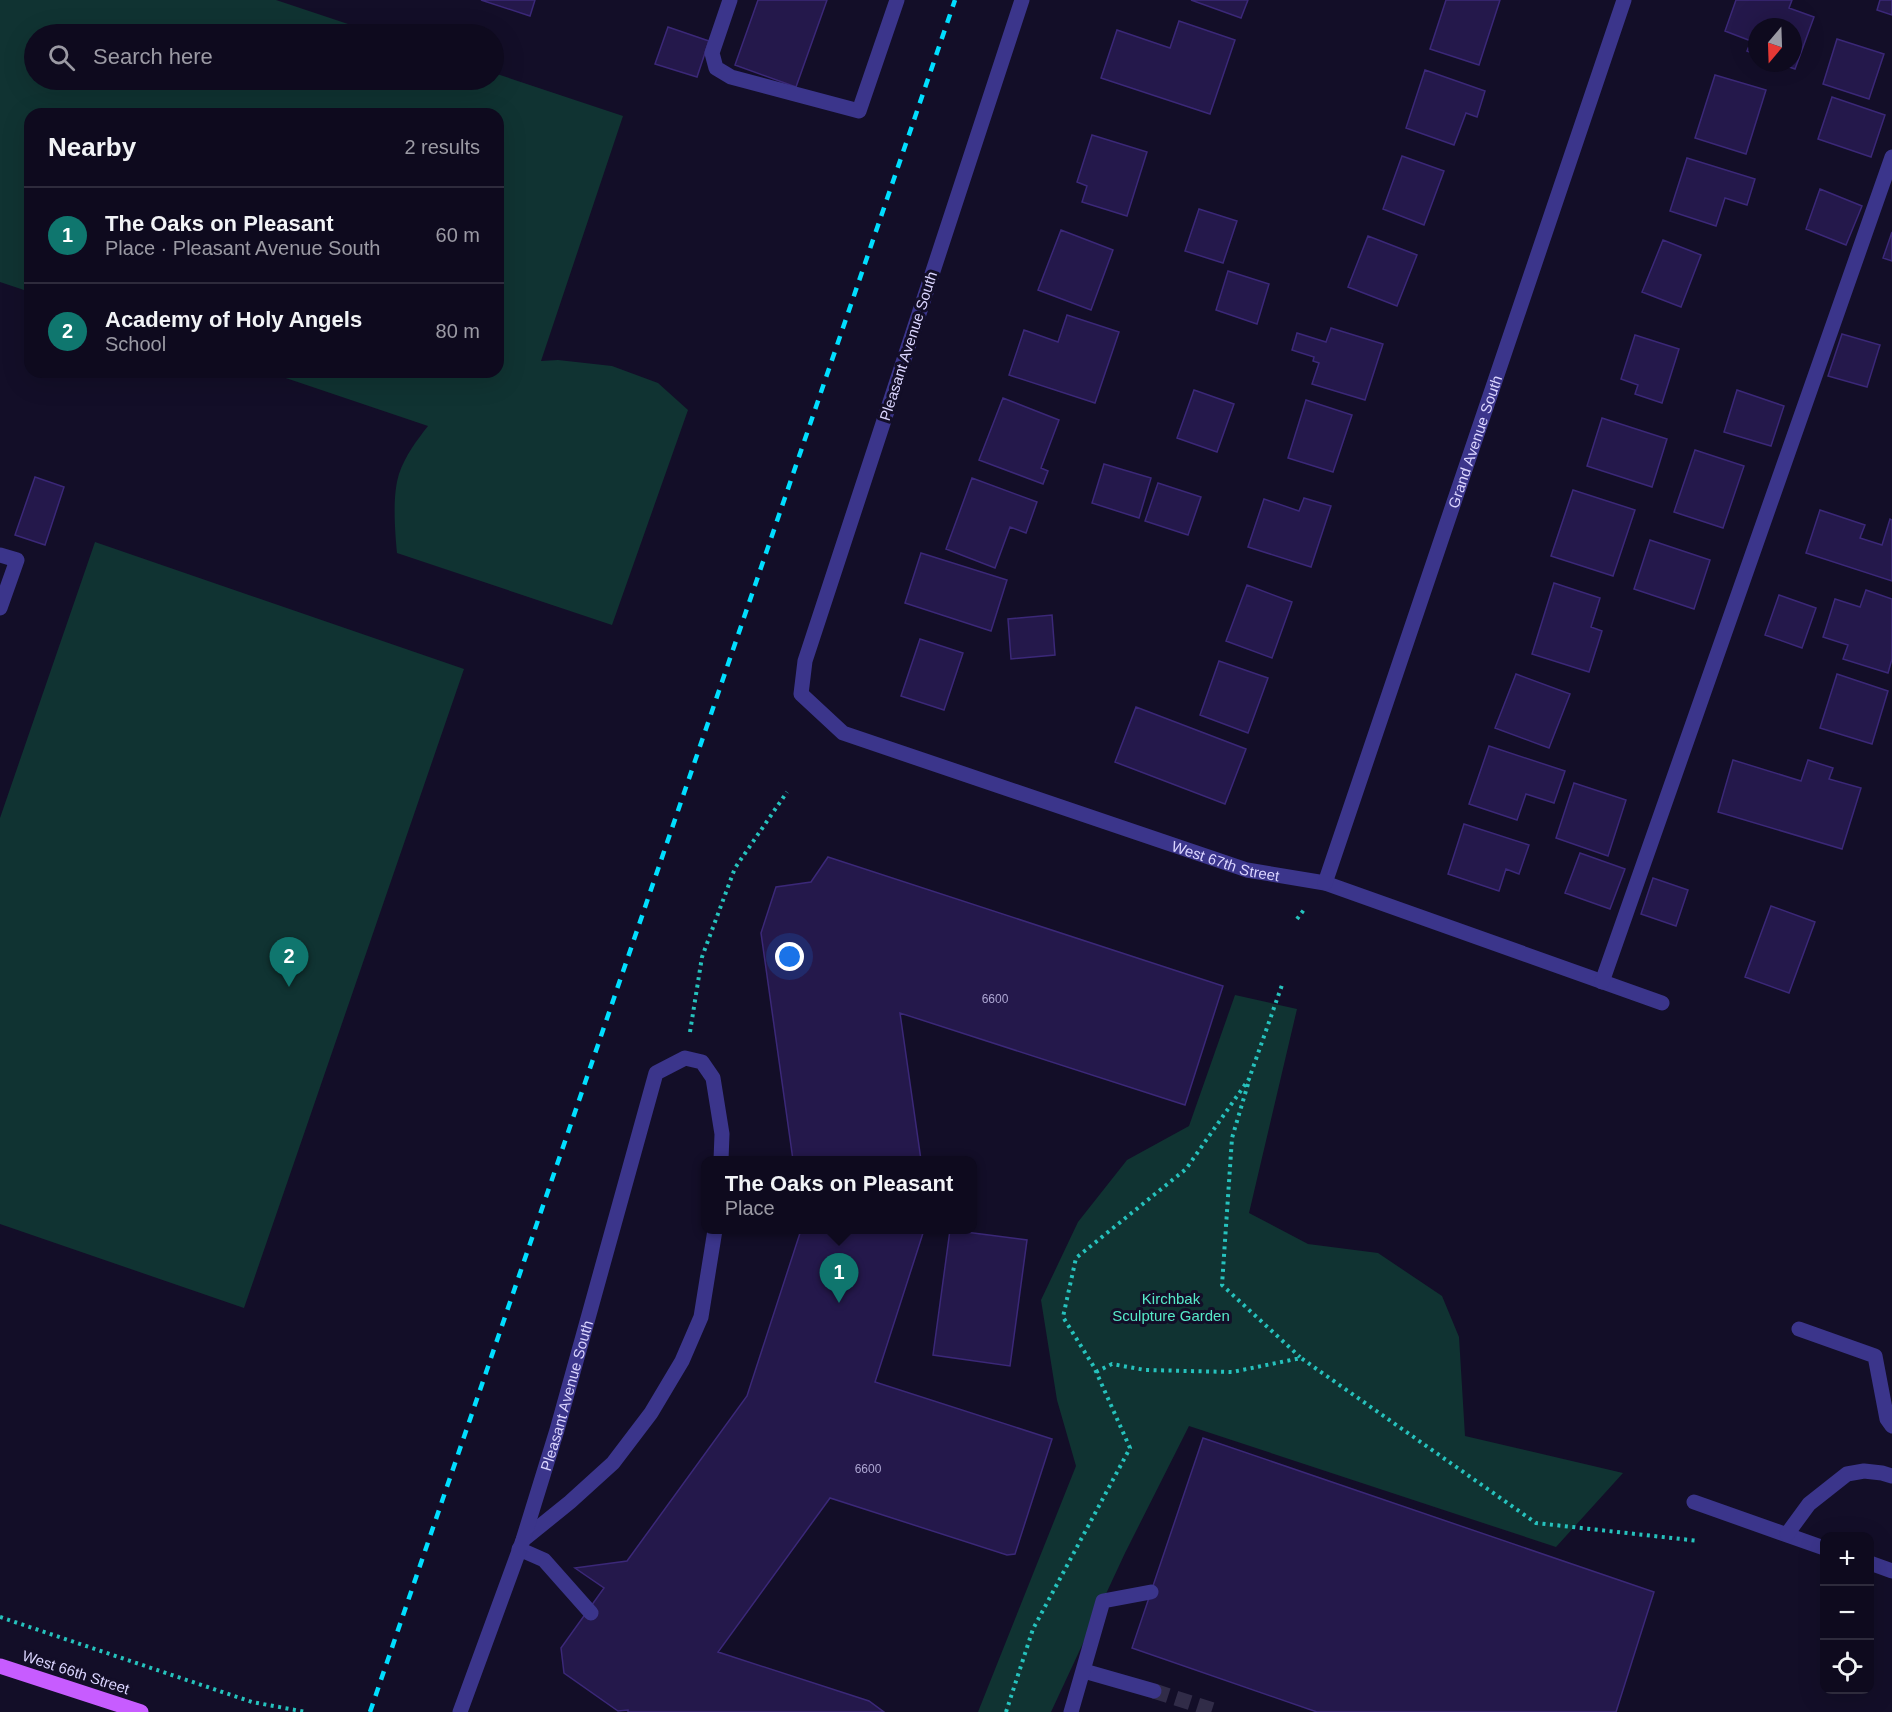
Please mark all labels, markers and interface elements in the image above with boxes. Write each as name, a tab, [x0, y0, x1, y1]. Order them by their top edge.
north arrow	[1748, 18, 1802, 72]
search box	[24, 24, 504, 90]
icon: search	[45, 41, 78, 74]
text: Search here	[93, 44, 213, 69]
text: Nearby	[48, 132, 136, 162]
text: 2 results	[404, 136, 480, 158]
text: The Oaks on Pleasant	[105, 211, 334, 236]
text: 1	[62, 224, 73, 246]
text: 60 m	[436, 224, 480, 246]
text: Place · Pleasant Avenue South	[105, 237, 380, 259]
street label: Pleasant Avenue South	[876, 269, 940, 423]
text: Academy of Holy Angels	[105, 307, 362, 332]
text: 2	[62, 320, 73, 342]
text: 80 m	[436, 320, 480, 342]
text: School	[105, 333, 166, 355]
street label: Grand Avenue South	[1444, 373, 1505, 510]
street label: West 67th Street	[1170, 837, 1282, 884]
pin: 2	[270, 938, 308, 987]
your location	[775, 942, 804, 971]
house number: 6600	[982, 992, 1009, 1006]
popup	[701, 1156, 977, 1234]
text: The Oaks on Pleasant	[725, 1171, 953, 1196]
text: Place	[725, 1197, 775, 1219]
pin: 1	[820, 1254, 858, 1303]
park label: Kirchbak Sculpture Garden	[1112, 1290, 1230, 1324]
street label: Pleasant Avenue South	[536, 1318, 596, 1473]
house number: 6600	[855, 1462, 882, 1476]
map controls	[1820, 1532, 1874, 1694]
button: +	[1820, 1532, 1874, 1586]
button: −	[1820, 1586, 1874, 1640]
button: locate	[1820, 1640, 1874, 1694]
street label: West 66th Street	[20, 1647, 132, 1698]

